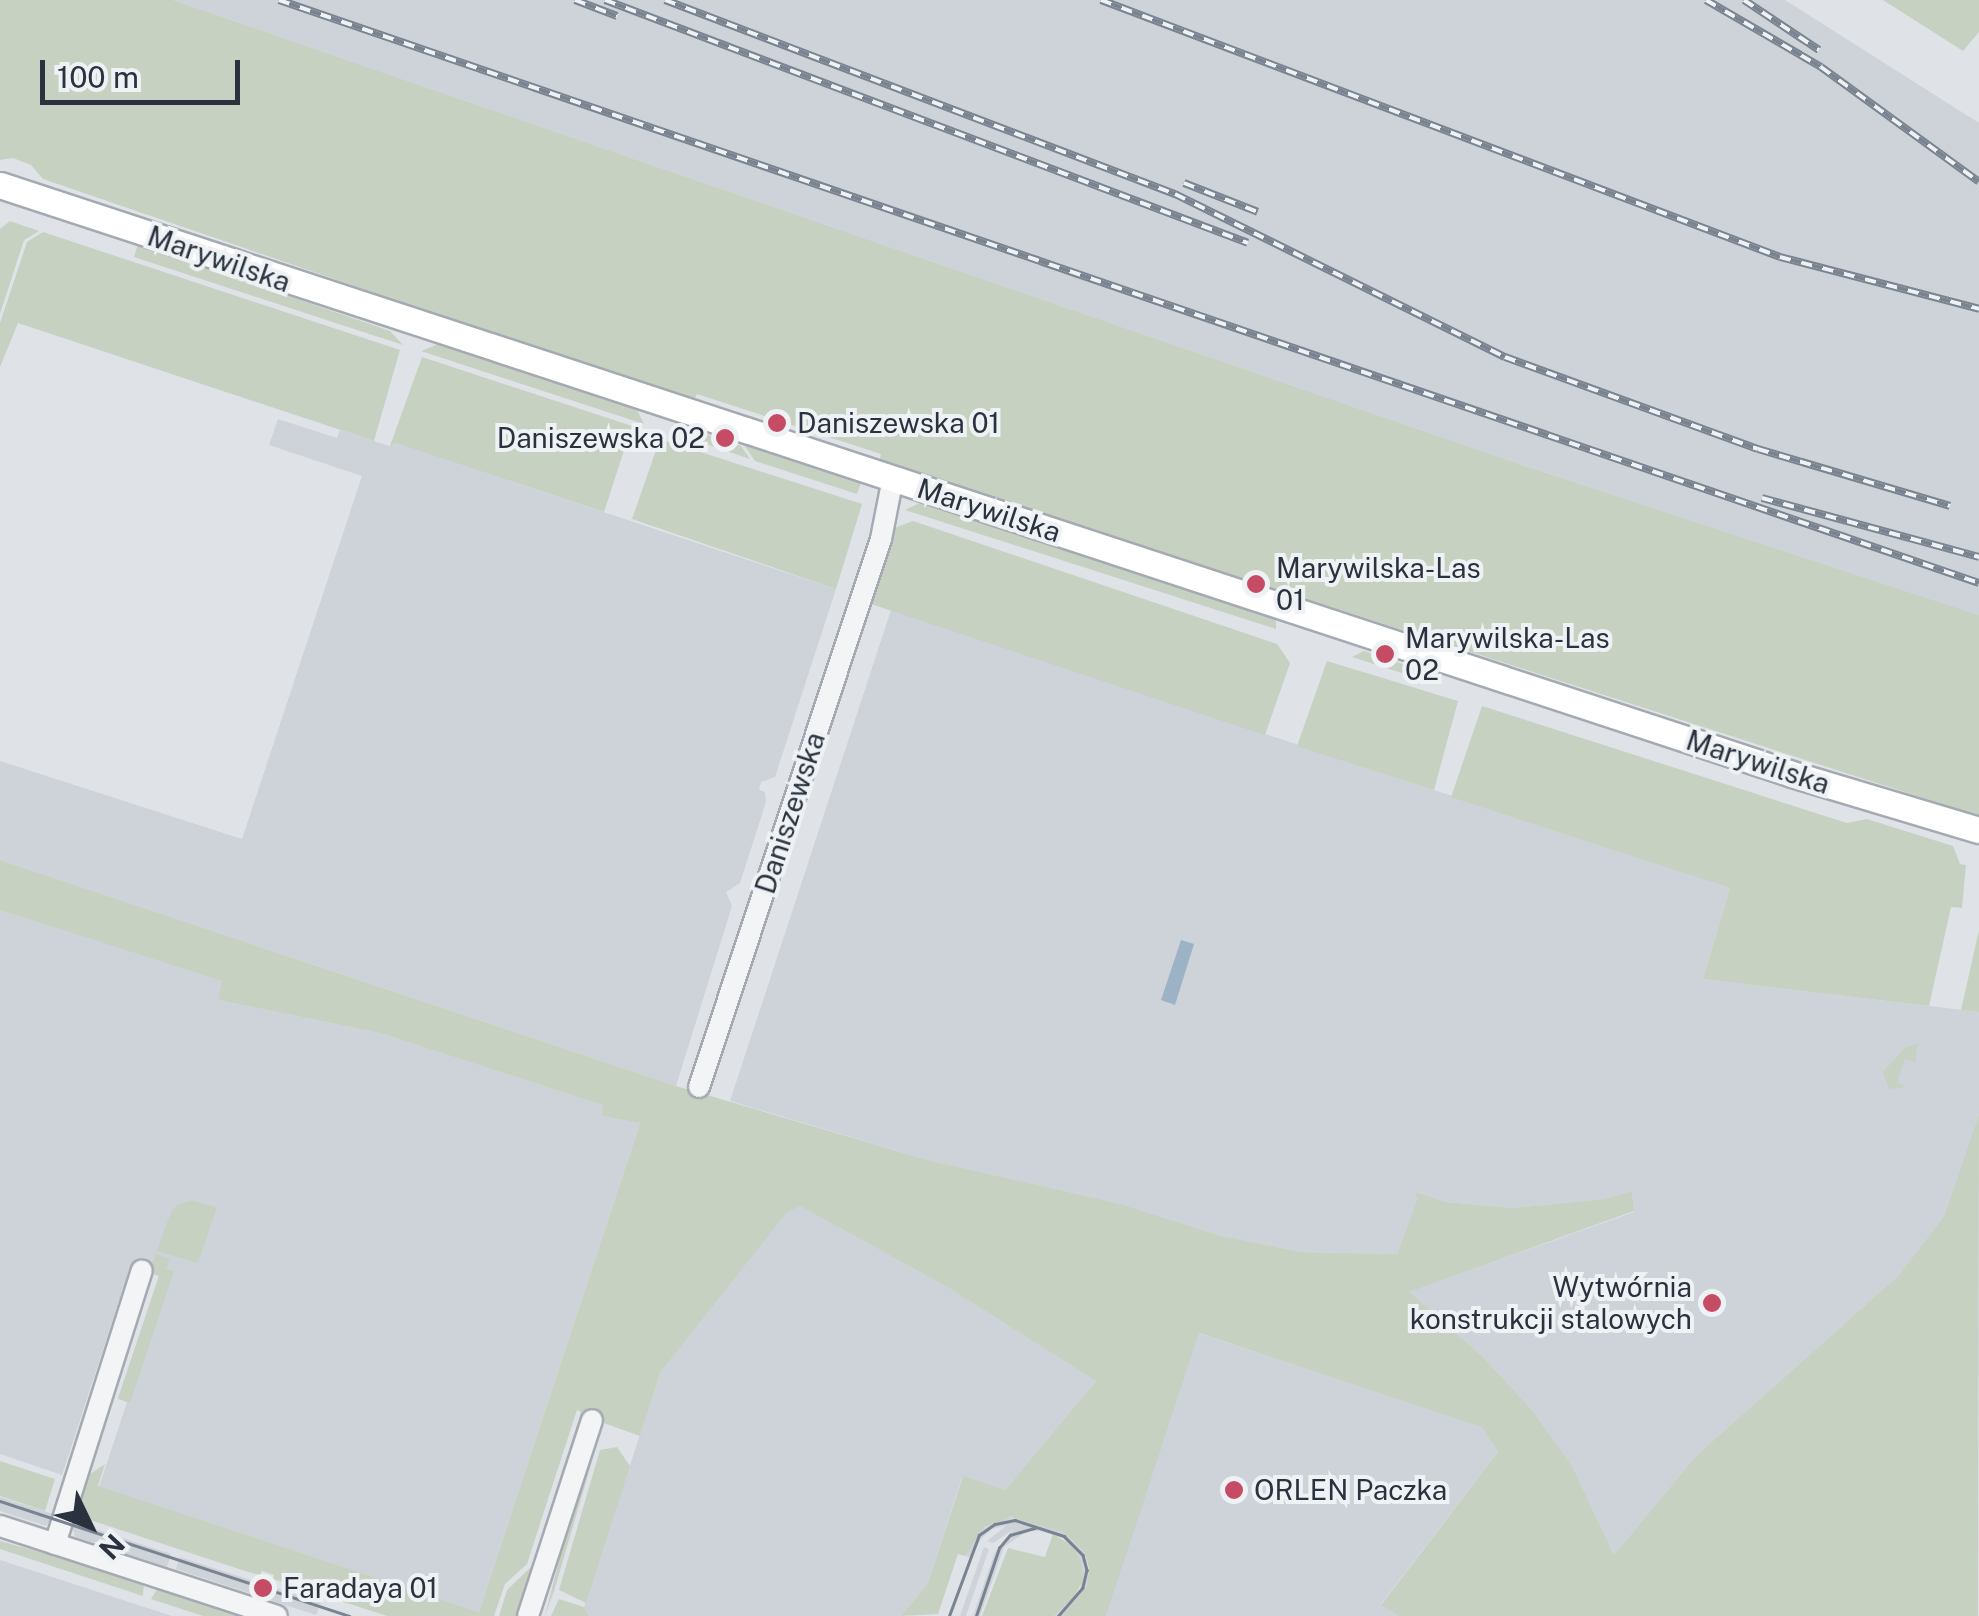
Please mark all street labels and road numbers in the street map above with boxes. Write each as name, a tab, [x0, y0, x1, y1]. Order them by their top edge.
street label: Marywilska	[143, 219, 295, 299]
street label: Marywilska	[913, 471, 1065, 549]
street label: Marywilska	[1682, 723, 1834, 801]
street label: Daniszewska	[748, 728, 832, 898]

